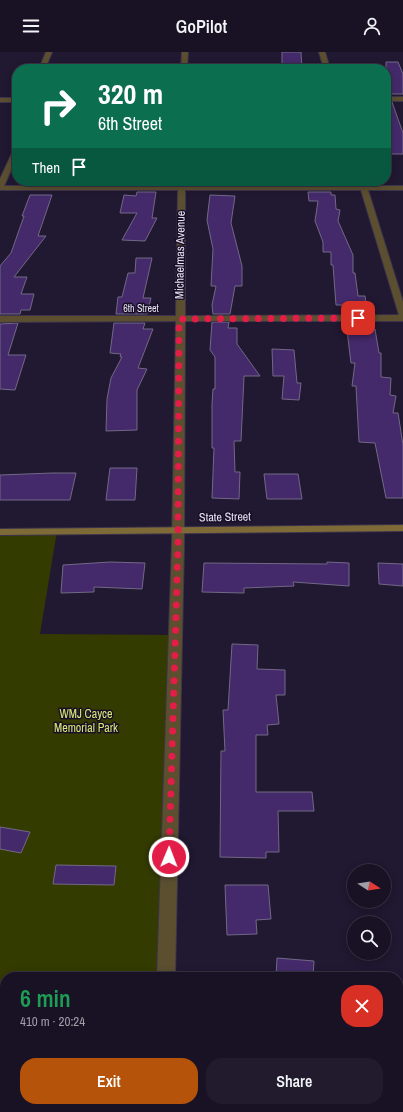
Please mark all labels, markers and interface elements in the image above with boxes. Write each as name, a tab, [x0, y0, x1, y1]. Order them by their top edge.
text: GoPilot	[176, 14, 227, 39]
icon: menu	[20, 15, 42, 37]
icon: person	[361, 15, 383, 37]
text: 320 m	[98, 75, 163, 113]
icon: right	[32, 80, 84, 132]
text: 6th Street	[98, 111, 162, 136]
icon: arrive	[68, 156, 90, 178]
text: Then	[32, 157, 60, 178]
street label: Michaelmas Avenue	[171, 211, 189, 299]
pin	[341, 301, 375, 335]
street label: 6th Street	[123, 302, 159, 315]
icon: arrive	[347, 307, 369, 329]
street label: State Street	[199, 509, 251, 525]
park label: WMJ Cayce Memorial Park	[54, 706, 118, 736]
position arrow	[148, 836, 190, 878]
north arrow	[347, 864, 391, 908]
map controls	[347, 864, 391, 960]
button: search	[347, 916, 391, 960]
text: 6 min	[20, 982, 71, 1014]
button: close	[341, 985, 383, 1027]
text: 410 m · 20:24	[20, 1013, 85, 1030]
button: Exit	[20, 1058, 198, 1104]
button: Share	[206, 1058, 383, 1104]

